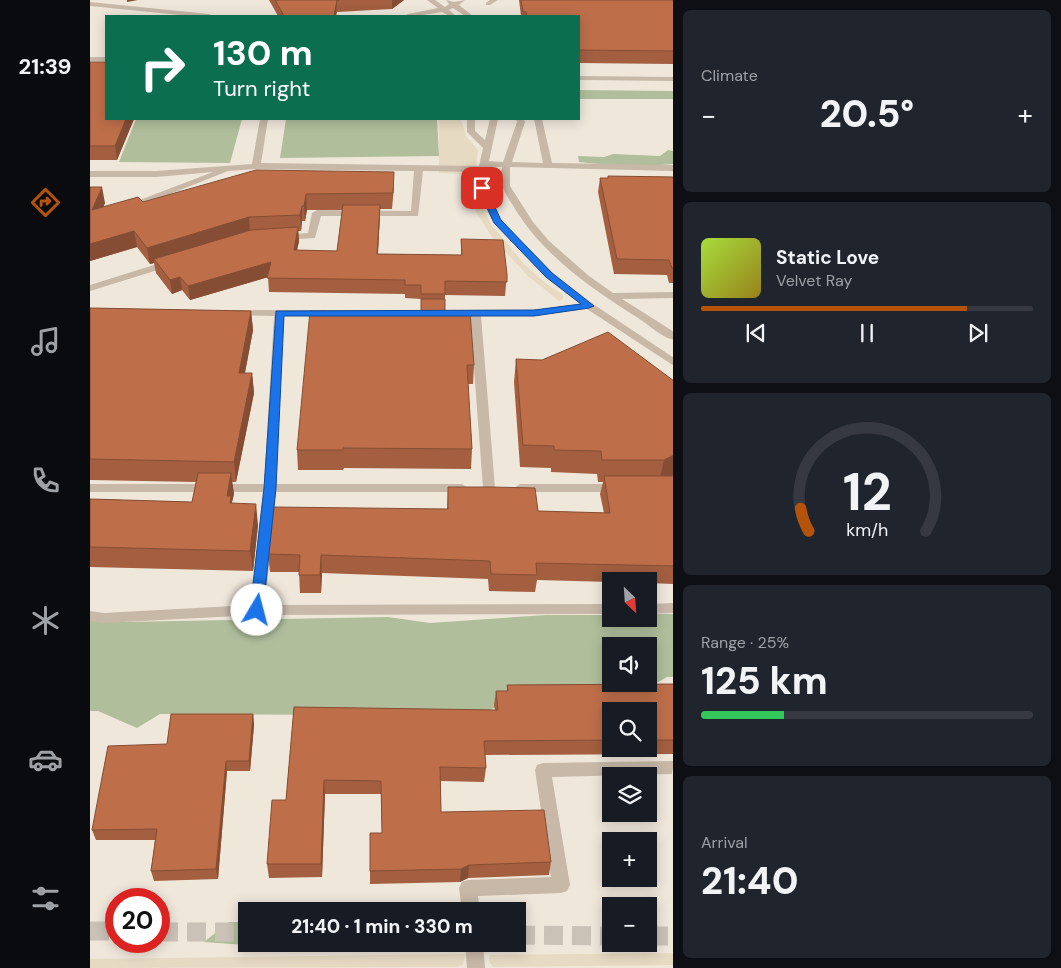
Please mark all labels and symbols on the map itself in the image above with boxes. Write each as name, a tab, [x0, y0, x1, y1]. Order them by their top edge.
pin	[461, 167, 503, 209]
north arrow	[602, 572, 658, 628]
position arrow	[230, 583, 282, 635]
speed limit sign: 20	[105, 888, 170, 953]

